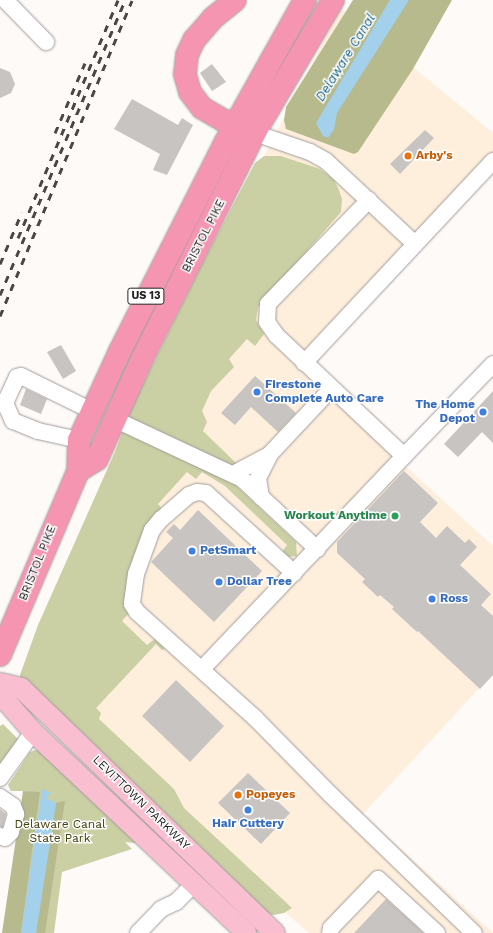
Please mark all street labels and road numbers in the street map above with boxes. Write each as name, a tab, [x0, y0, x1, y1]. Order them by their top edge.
street label: BRISTOL PIKE	[179, 197, 229, 275]
road number: US 13	[127, 287, 165, 305]
street label: BRISTOL PIKE	[16, 523, 60, 603]
street label: LEVITTOWN PARKWAY	[90, 753, 192, 853]

